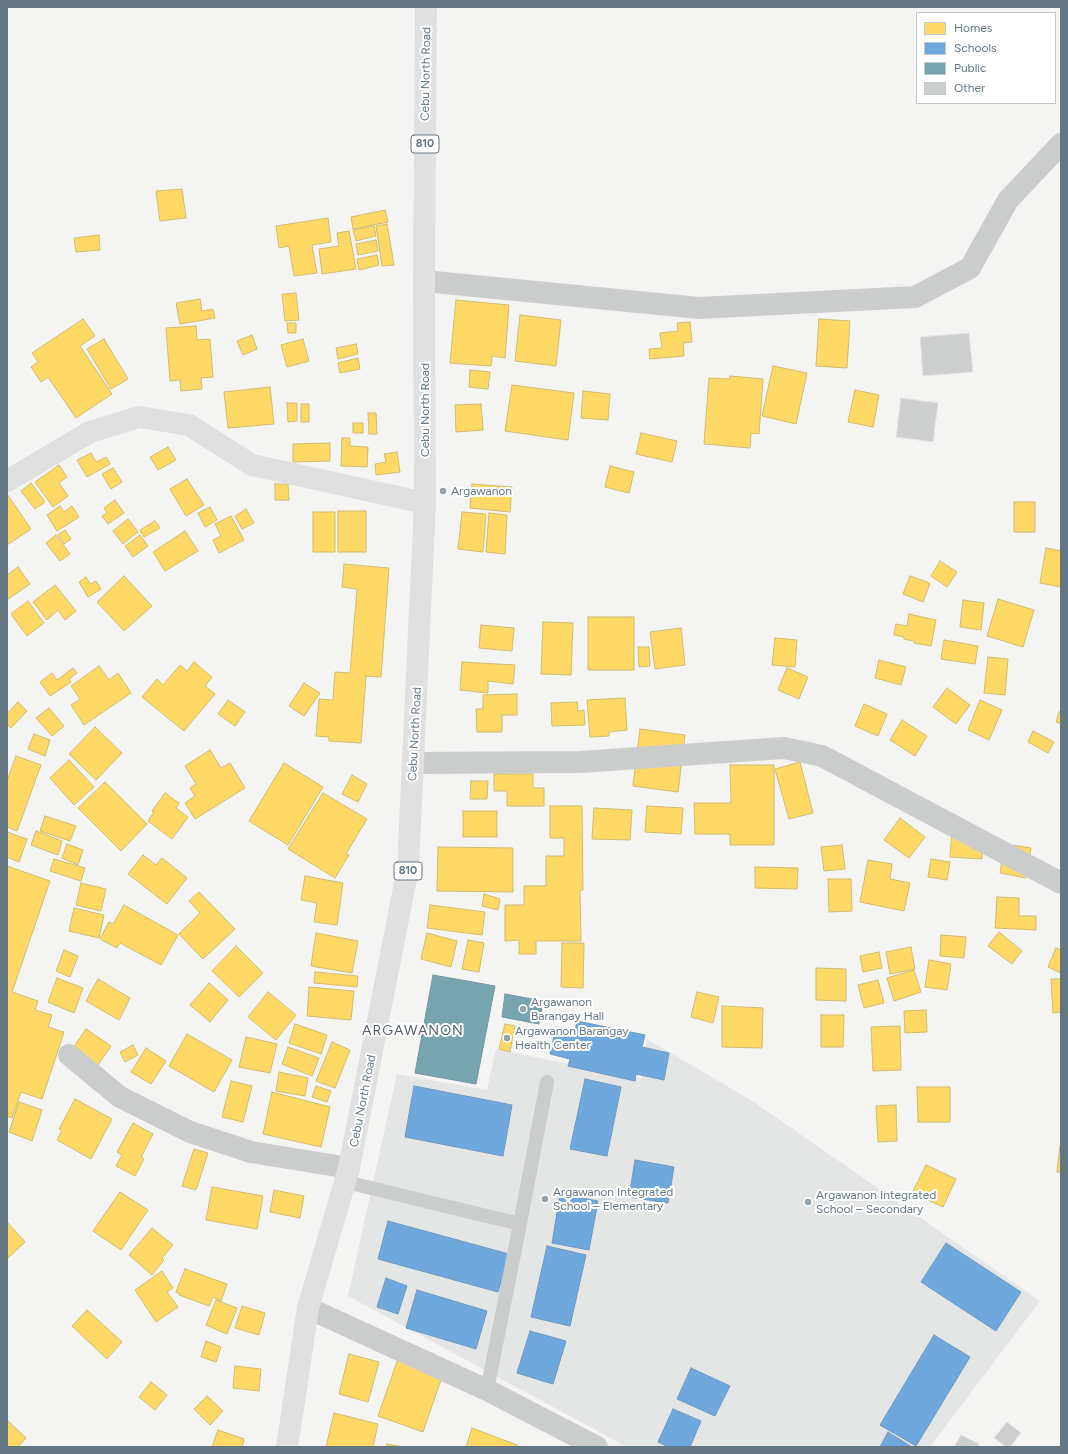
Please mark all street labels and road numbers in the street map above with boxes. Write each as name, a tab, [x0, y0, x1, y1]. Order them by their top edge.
street label: Cebu North Road	[418, 27, 434, 121]
road number: 810	[411, 135, 439, 153]
street label: Cebu North Road	[418, 363, 432, 457]
street label: Cebu North Road	[405, 687, 425, 781]
road number: 810	[394, 862, 422, 880]
street label: Cebu North Road	[347, 1053, 379, 1149]

